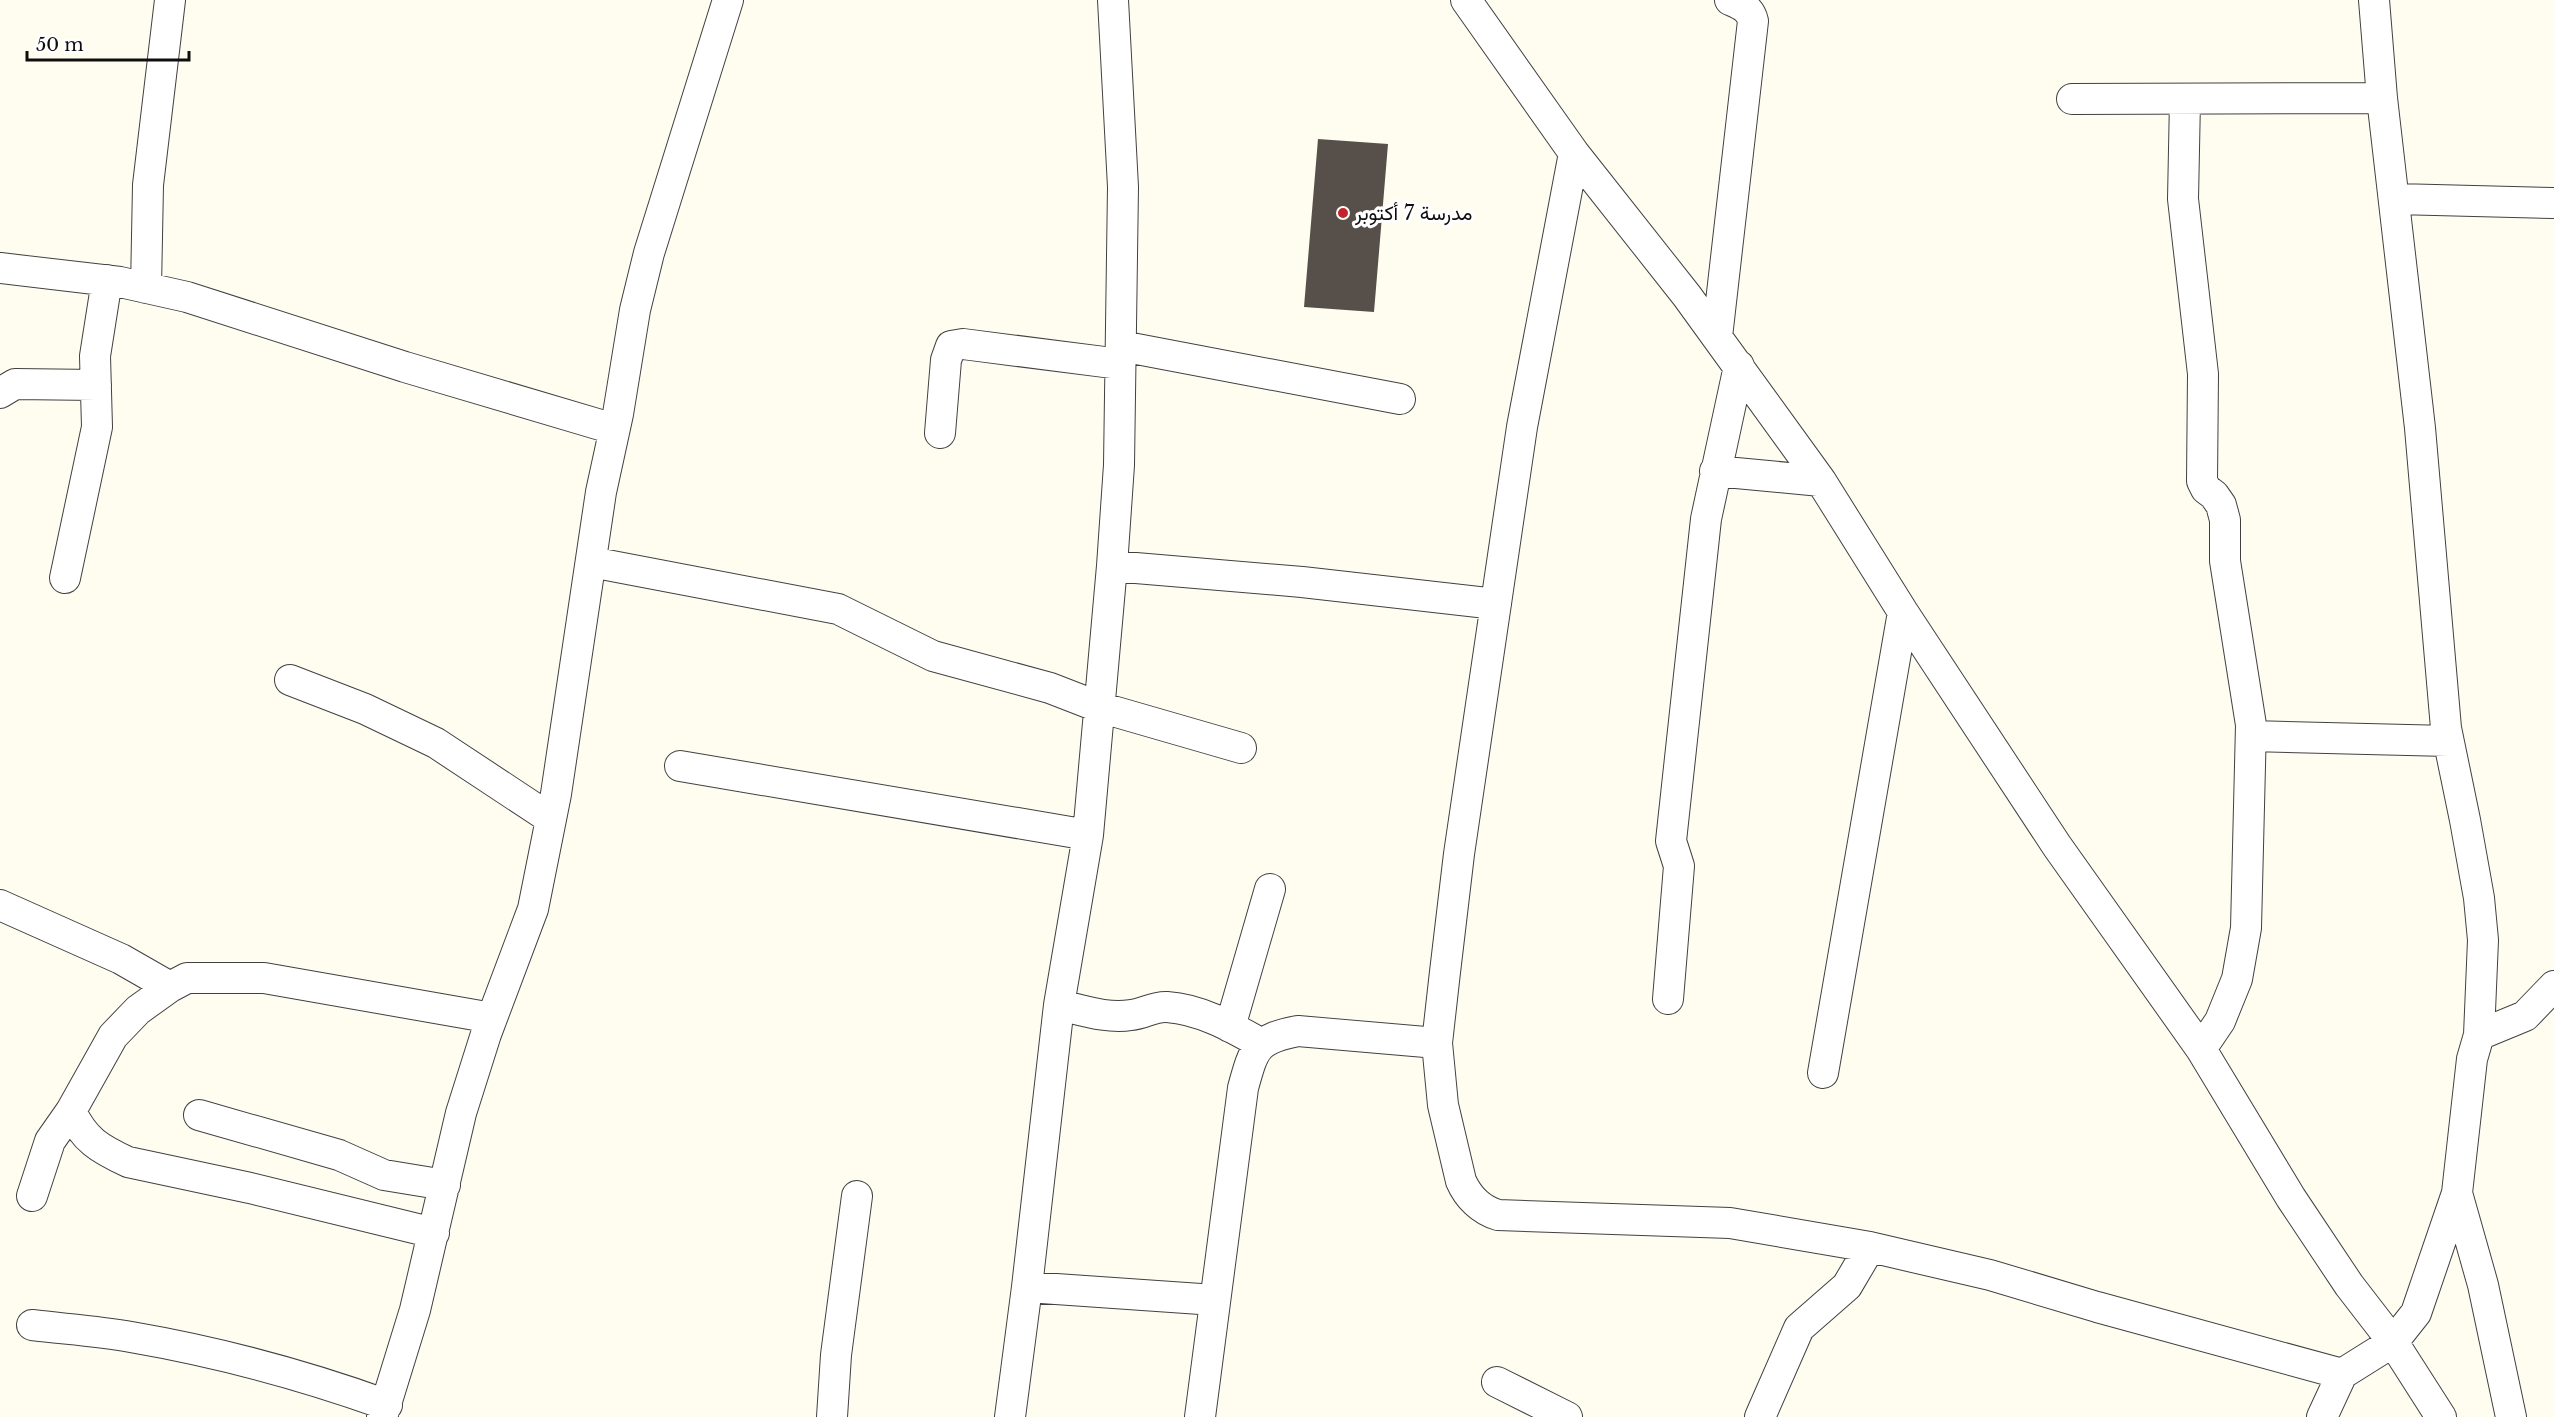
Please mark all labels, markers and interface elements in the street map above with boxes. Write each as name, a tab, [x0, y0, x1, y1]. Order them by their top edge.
scale bar	[27, 24, 189, 62]
text: 50 m	[36, 34, 84, 56]
place label: مدرسة 7 أكتوبر	[1354, 201, 1472, 226]
marker: مدرسة 7 أكتوبر	[1336, 206, 1350, 220]

